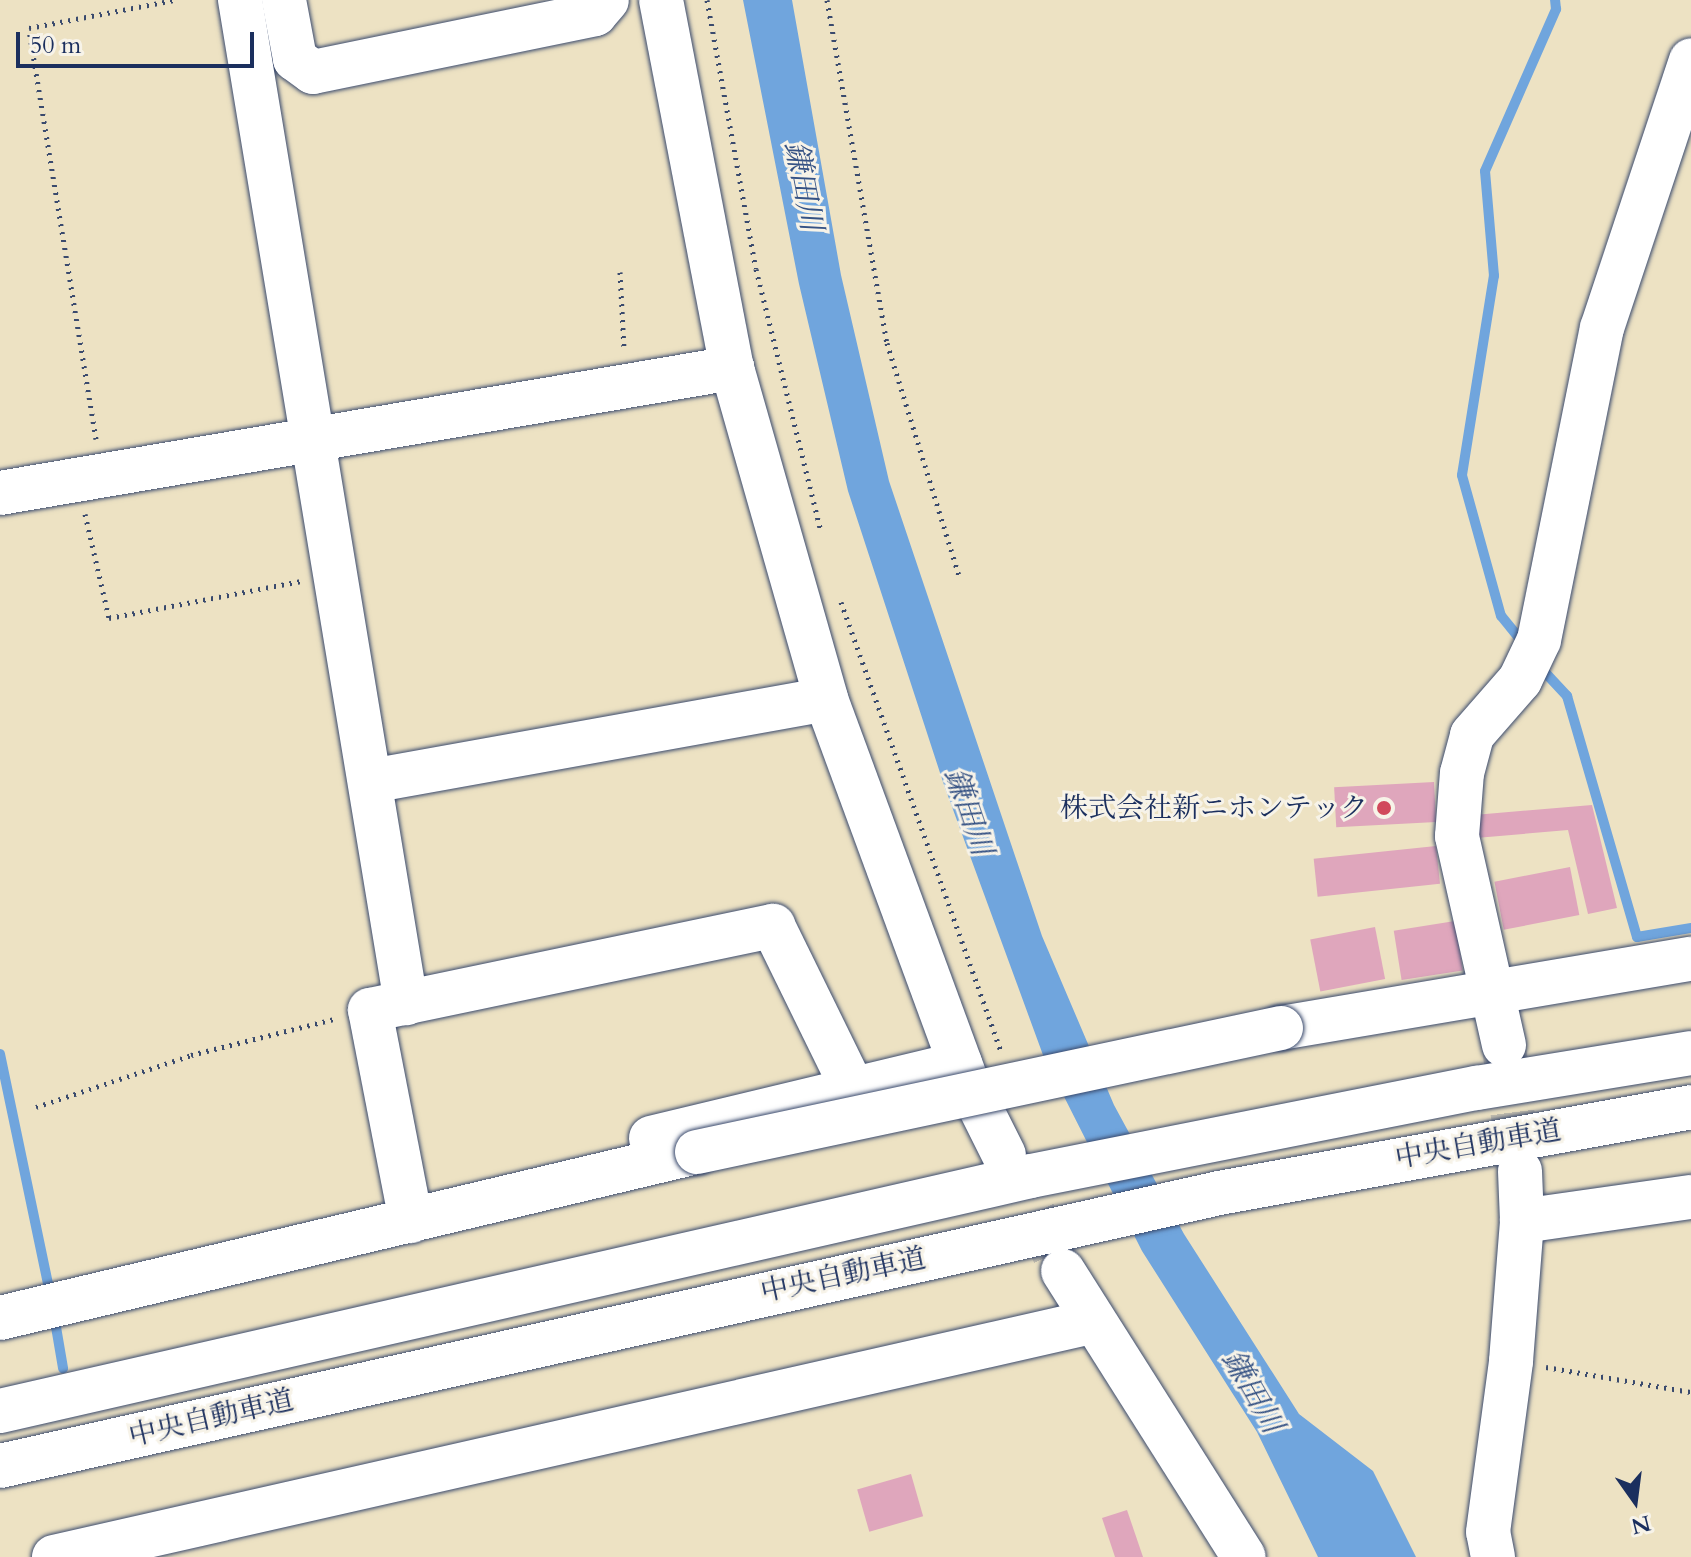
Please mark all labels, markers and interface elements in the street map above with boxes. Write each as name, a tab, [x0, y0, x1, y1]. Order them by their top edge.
scale bar	[20, 16, 258, 66]
text: 50 m	[30, 29, 81, 62]
water label: 鎌田川	[777, 138, 829, 234]
water label: 鎌田川	[936, 764, 1000, 860]
place label: 株式会社新ニホンテック	[1060, 791, 1368, 825]
marker: 株式会社新ニホンテック	[1375, 799, 1393, 817]
street label: 中央自動車道	[1392, 1113, 1564, 1175]
street label: 中央自動車道	[757, 1241, 929, 1309]
water label: 鎌田川	[1214, 1344, 1290, 1440]
street label: 中央自動車道	[125, 1383, 297, 1453]
north arrow	[1595, 1461, 1675, 1541]
text: N	[1628, 1507, 1654, 1541]

